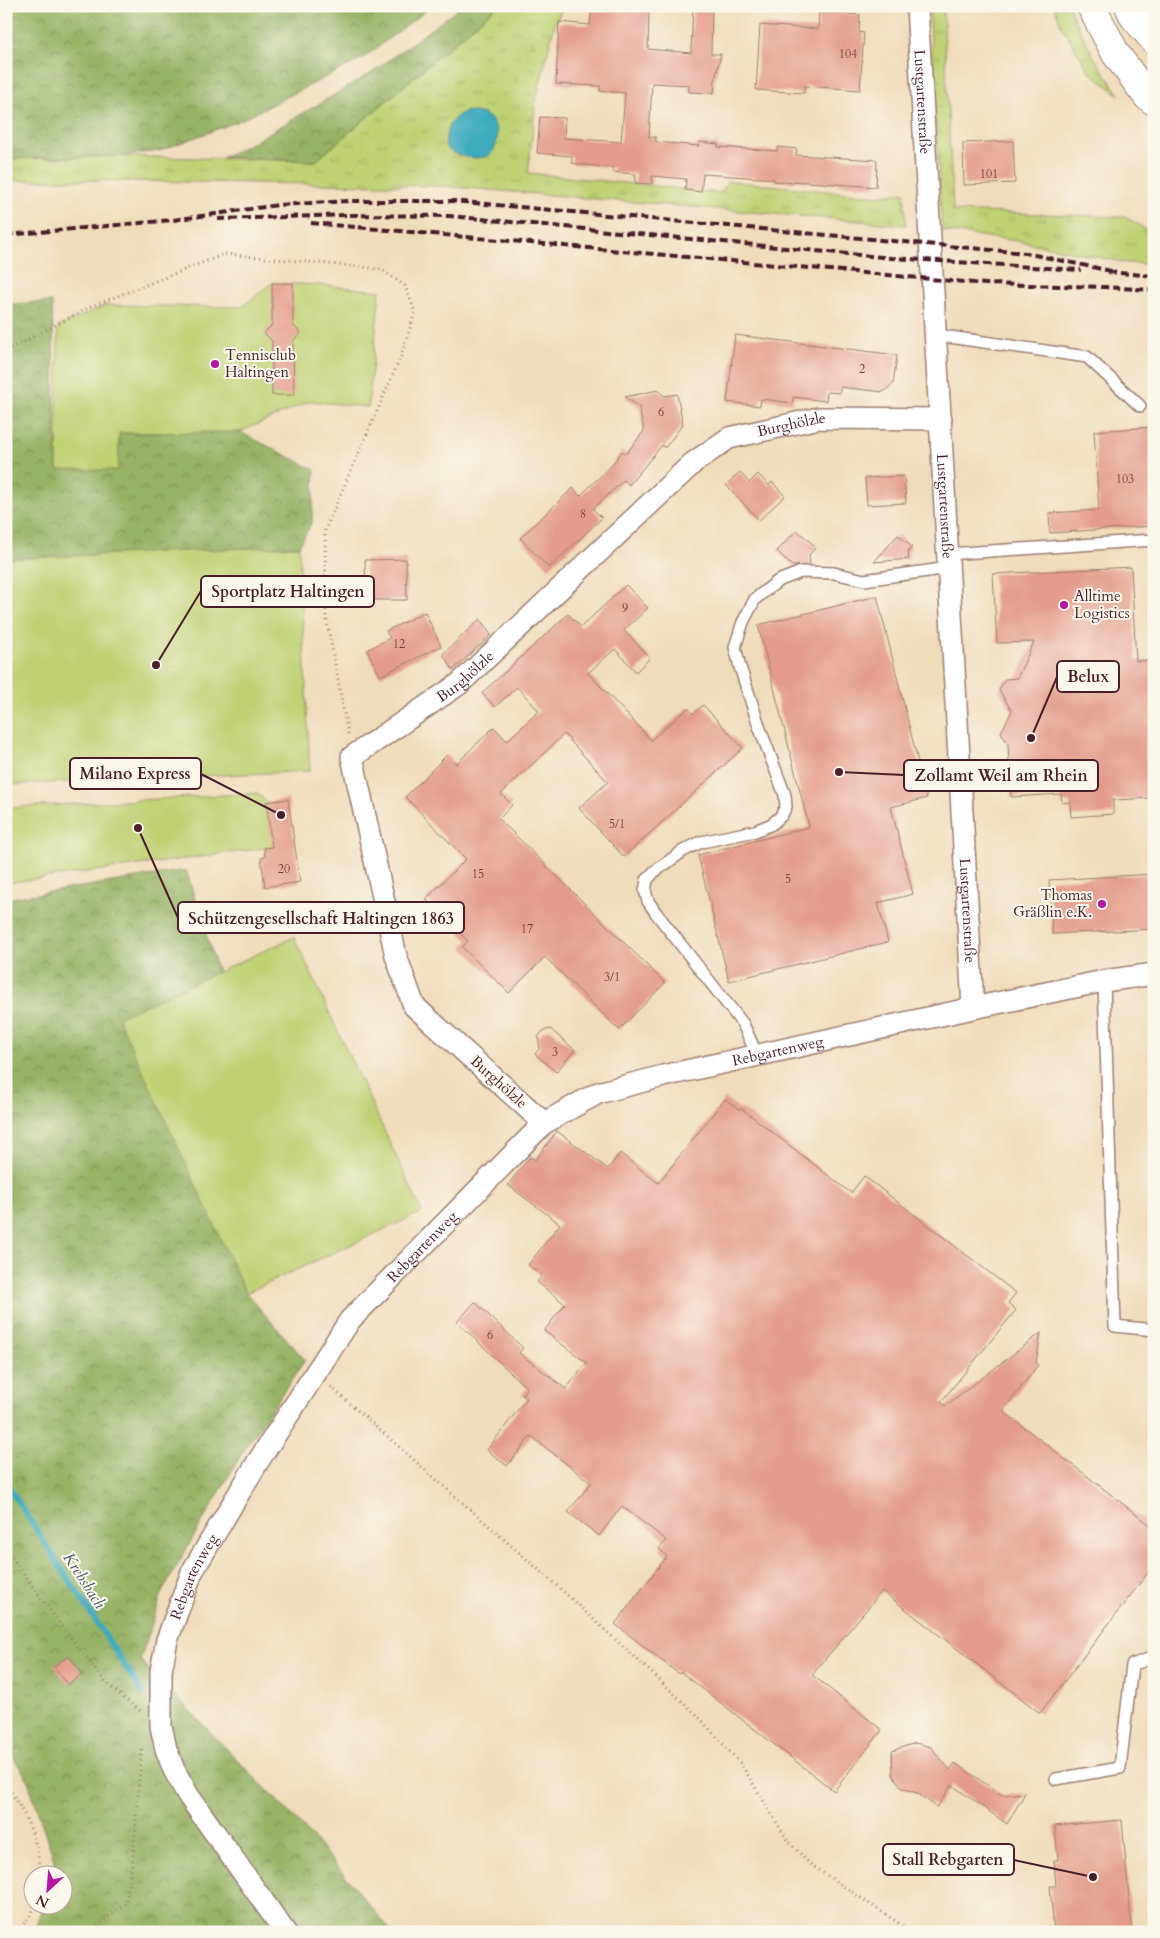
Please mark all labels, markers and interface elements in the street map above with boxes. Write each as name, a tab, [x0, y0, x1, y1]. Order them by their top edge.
house number: 104	[839, 46, 857, 62]
street label: Lustgartenstraße	[909, 49, 935, 155]
house number: 101	[980, 166, 998, 182]
place label: Tennisclub Haltingen	[225, 345, 296, 382]
marker: Tennisclub Haltingen	[209, 358, 221, 370]
house number: 2	[859, 361, 865, 377]
house number: 6	[658, 404, 664, 420]
street label: Burghölzle	[755, 408, 826, 441]
street label: Lustgartenstraße	[932, 453, 958, 559]
house number: 103	[1116, 471, 1134, 487]
house number: 8	[580, 506, 586, 522]
callout: Sportplatz Haltingen	[201, 576, 374, 607]
text: Sportplatz Haltingen	[212, 581, 365, 603]
place label: Alltime Logistics	[1074, 586, 1130, 623]
marker: Alltime Logistics	[1058, 599, 1070, 611]
house number: 9	[622, 600, 628, 616]
house number: 12	[393, 636, 405, 652]
street label: Burghölzle	[432, 646, 498, 707]
callout: Belux	[1057, 661, 1119, 692]
text: Belux	[1067, 666, 1109, 688]
callout: Milano Express	[70, 758, 201, 789]
callout: Zollamt Weil am Rhein	[904, 760, 1098, 791]
text: Milano Express	[80, 763, 191, 785]
text: Zollamt Weil am Rhein	[914, 765, 1088, 787]
house number: 5/1	[609, 816, 625, 832]
street label: Lustgartenstraße	[955, 858, 980, 964]
house number: 20	[278, 861, 290, 877]
house number: 15	[472, 866, 484, 882]
house number: 5	[785, 871, 791, 887]
place label: Thomas Gräßlin e.K.	[1013, 885, 1092, 922]
marker: Thomas Gräßlin e.K.	[1096, 898, 1108, 910]
callout: Schützengesellschaft Haltingen 1863	[178, 902, 464, 933]
text: Schützengesellschaft Haltingen 1863	[188, 908, 454, 930]
house number: 17	[521, 921, 533, 937]
house number: 3/1	[604, 969, 620, 985]
street label: Rebgartenweg	[730, 1031, 826, 1071]
house number: 3	[552, 1044, 558, 1060]
street label: Burghölzle	[466, 1051, 532, 1113]
street label: Rebgartenweg	[382, 1206, 462, 1287]
house number: 6	[487, 1327, 493, 1343]
street label: Rebgartenweg	[165, 1529, 223, 1622]
water label: Krebsbach	[58, 1548, 111, 1613]
callout: Stall Rebgarten	[883, 1844, 1014, 1875]
text: Stall Rebgarten	[893, 1849, 1004, 1871]
north arrow	[22, 1866, 72, 1916]
text: N	[33, 1890, 52, 1912]

